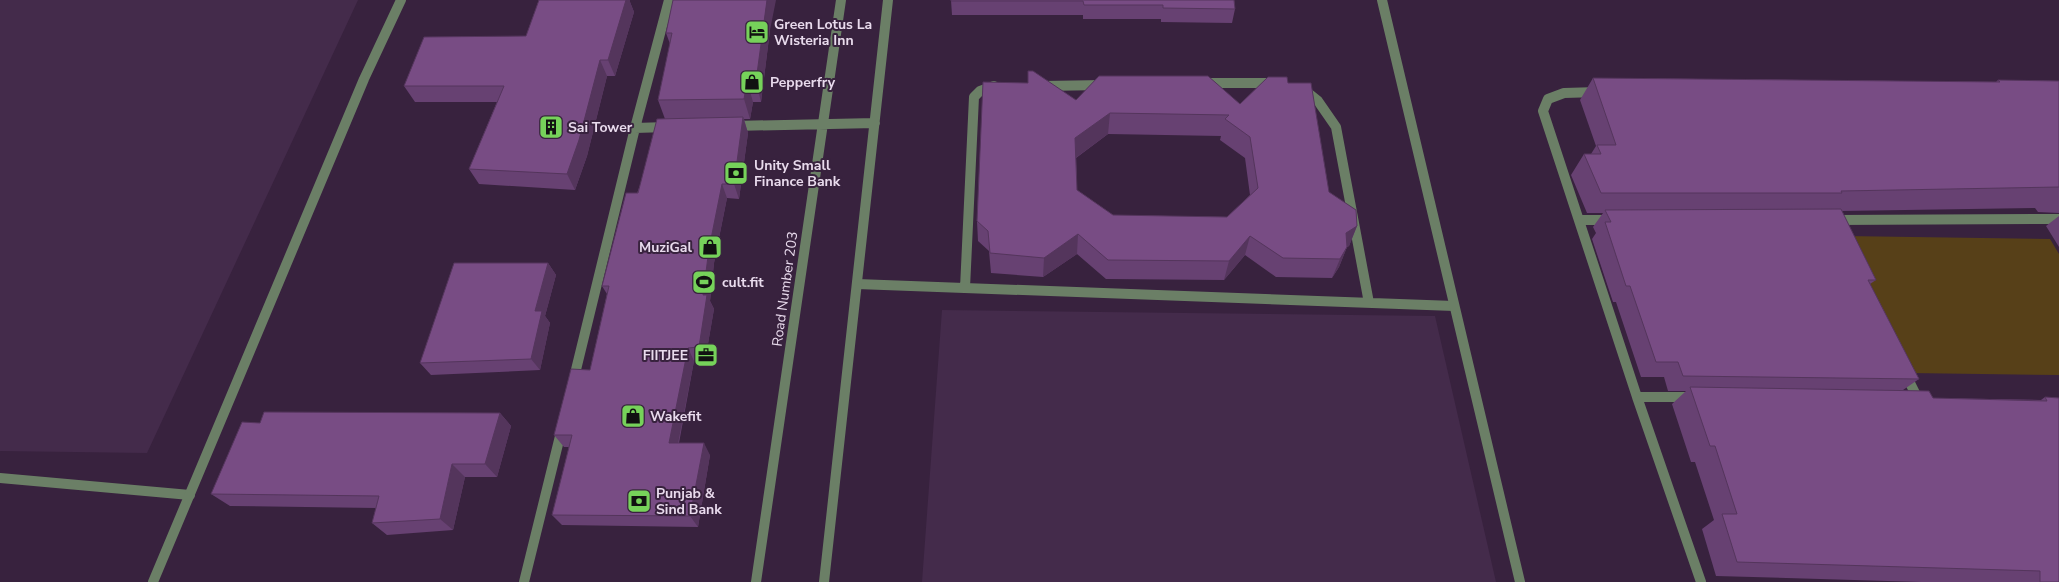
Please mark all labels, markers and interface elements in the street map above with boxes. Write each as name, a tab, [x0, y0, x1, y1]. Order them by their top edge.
place label: Green Lotus La Wisteria Inn	[774, 15, 872, 50]
hotel icon: Green Lotus La Wisteria Inn	[744, 19, 770, 45]
shop icon: Pepperfry	[739, 69, 765, 95]
place label: Pepperfry	[770, 73, 836, 92]
building icon: Sai Tower	[538, 114, 564, 140]
place label: Sai Tower	[568, 118, 633, 137]
place label: Unity Small Finance Bank	[754, 156, 841, 191]
bank icon: Unity Small Finance Bank	[723, 160, 749, 186]
street label: Road Number 203	[768, 230, 802, 348]
shop icon: MuziGal	[697, 234, 723, 260]
place label: MuziGal	[639, 238, 693, 257]
sports icon: cult.fit	[691, 269, 717, 295]
place label: cult.fit	[722, 273, 764, 292]
office icon: FIITJEE	[693, 342, 719, 368]
place label: FIITJEE	[643, 346, 688, 365]
shop icon: Wakefit	[620, 403, 646, 429]
place label: Wakefit	[650, 407, 702, 426]
place label: Punjab & Sind Bank	[656, 484, 722, 519]
bank icon: Punjab & Sind Bank	[626, 488, 652, 514]

